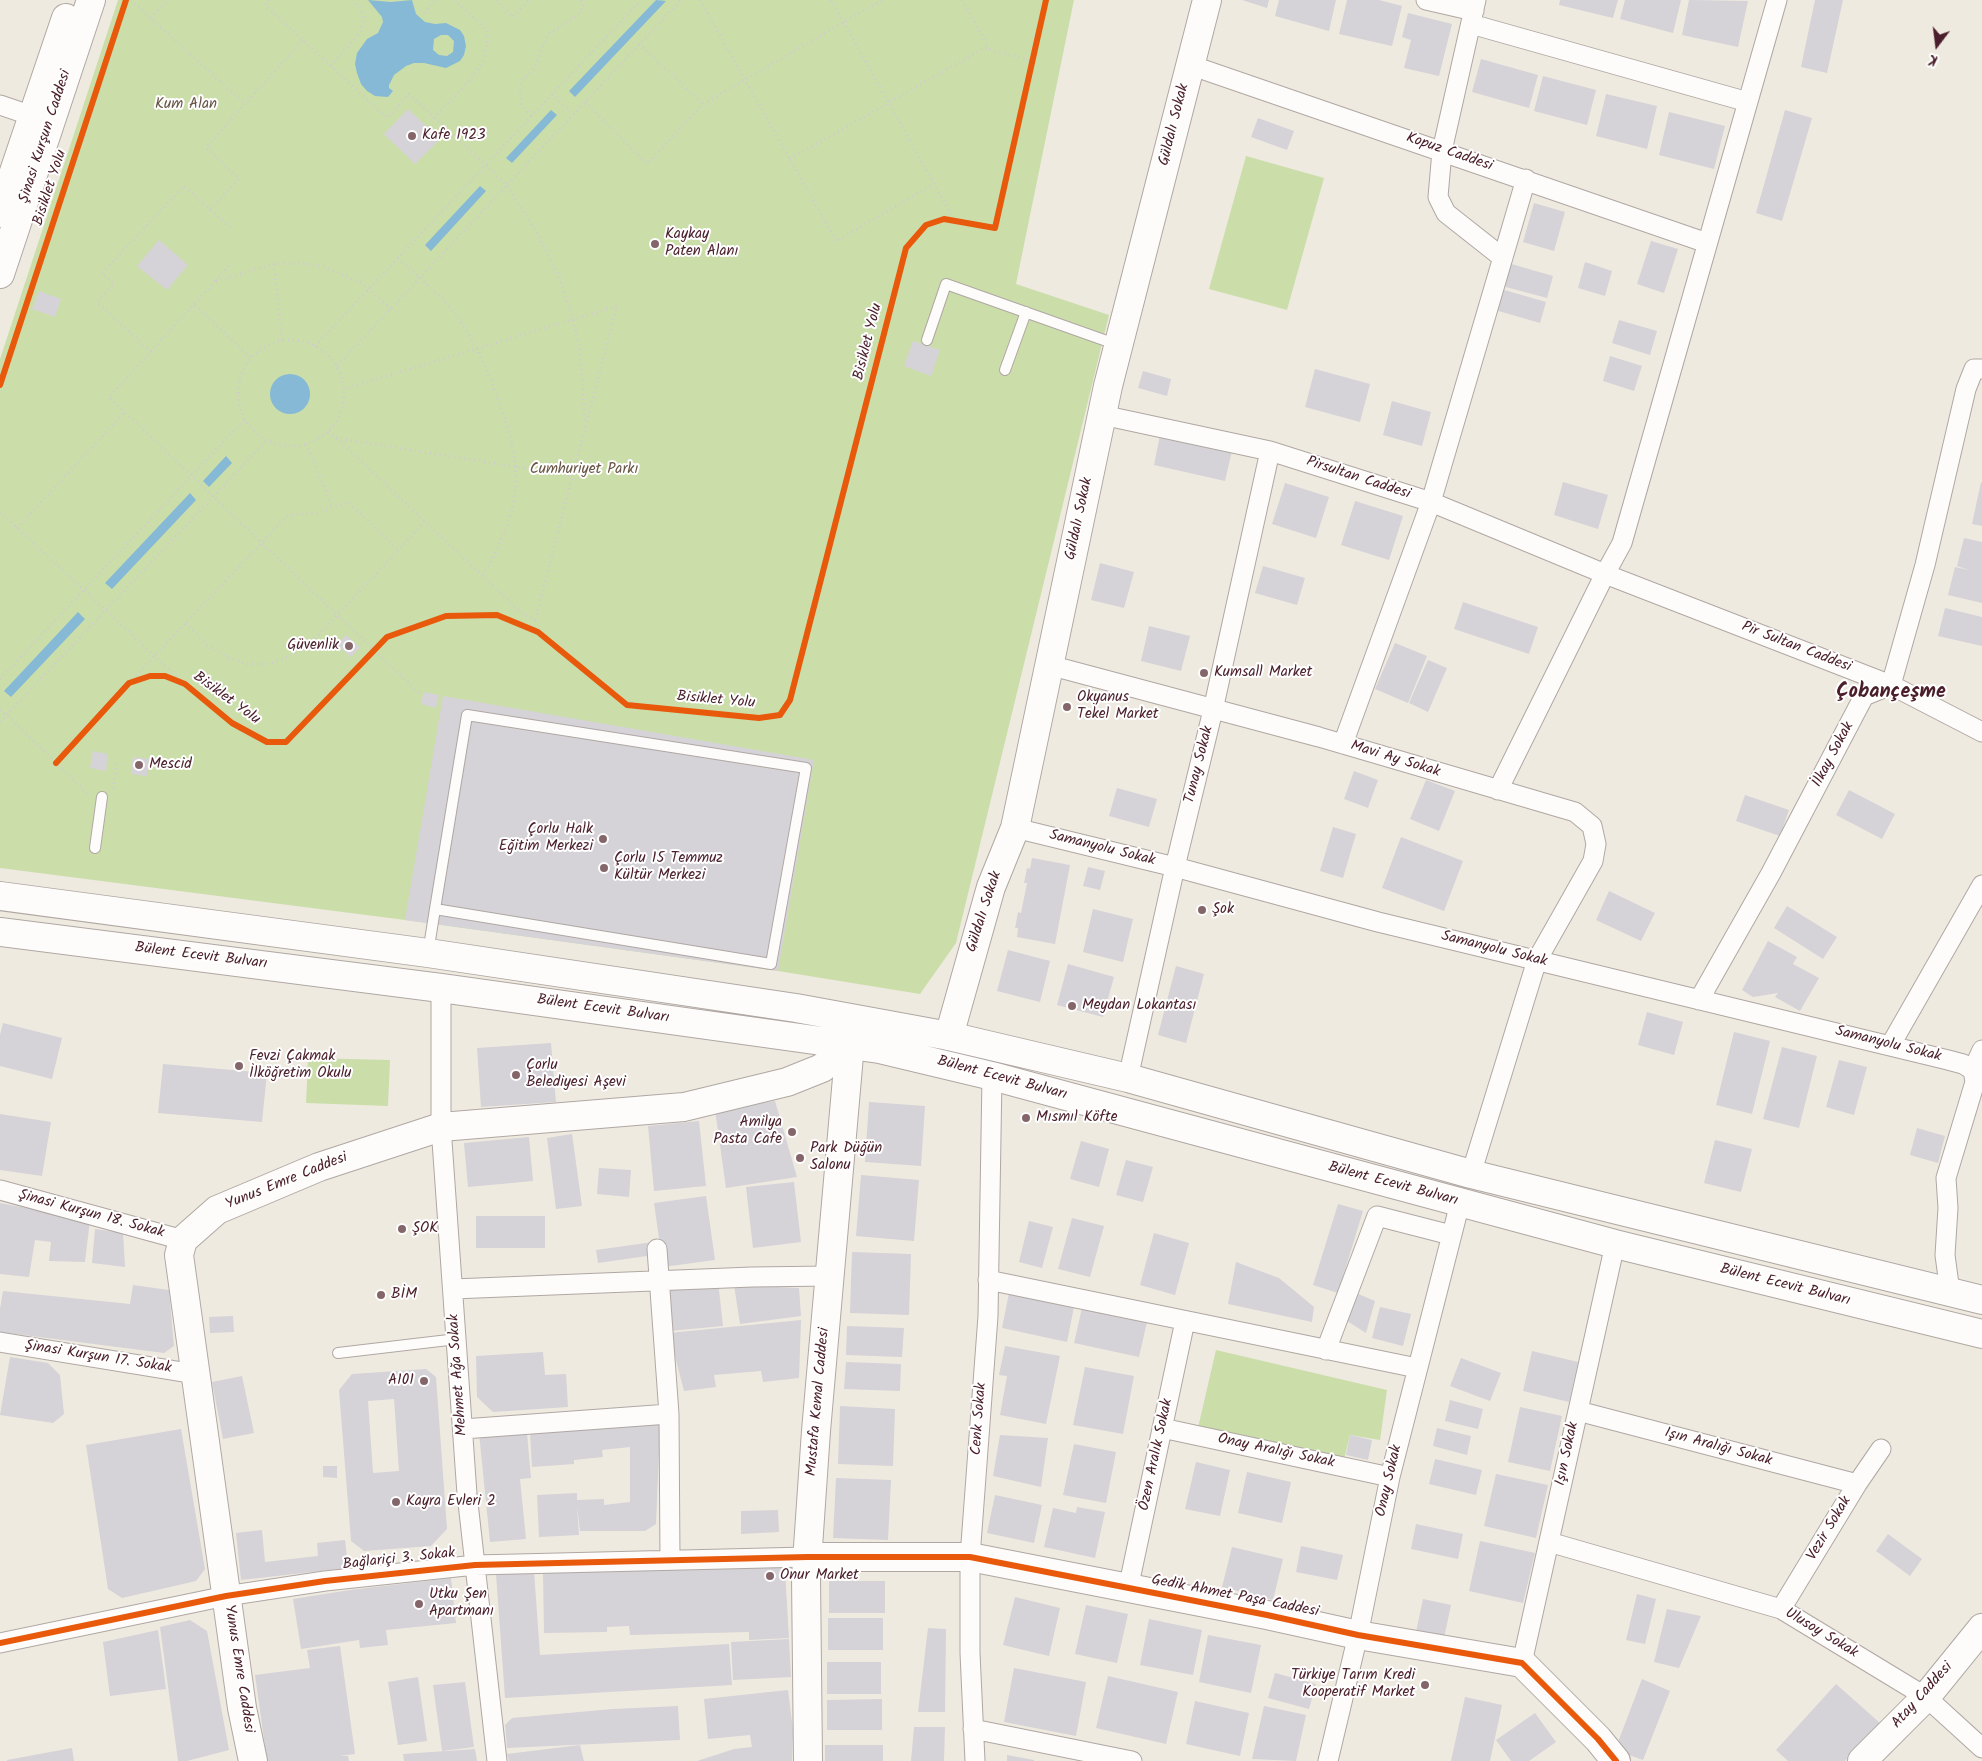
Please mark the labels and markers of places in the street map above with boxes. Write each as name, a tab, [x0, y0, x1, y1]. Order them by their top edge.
place label: Kafe 1923	[422, 127, 486, 145]
marker: Kafe 1923	[406, 130, 418, 142]
place label: Kaykay Paten Alanı	[665, 226, 738, 261]
marker: Kaykay Paten Alanı	[649, 238, 661, 250]
place label: Güvenlik	[287, 637, 339, 655]
marker: Güvenlik	[343, 640, 355, 652]
place label: Kumsall Market	[1214, 664, 1312, 682]
marker: Kumsall Market	[1198, 667, 1210, 679]
place label: Okyanus Tekel Market	[1077, 689, 1159, 724]
marker: Okyanus Tekel Market	[1061, 701, 1073, 713]
place label: Mescid	[149, 756, 192, 774]
marker: Mescid	[133, 759, 145, 771]
place label: Çorlu Halk Eğitim Merkezi	[499, 821, 593, 856]
marker: Çorlu Halk Eğitim Merkezi	[597, 833, 609, 845]
place label: Çorlu 15 Temmuz Kültür Merkezi	[614, 850, 723, 885]
marker: Çorlu 15 Temmuz Kültür Merkezi	[598, 862, 610, 874]
place label: Şok	[1212, 901, 1234, 919]
marker: Şok	[1196, 904, 1208, 916]
place label: Meydan Lokantası	[1082, 997, 1196, 1015]
marker: Meydan Lokantası	[1066, 1000, 1078, 1012]
place label: Fevzi Çakmak İlköğretim Okulu	[249, 1048, 352, 1083]
place label: Çorlu Belediyesi Aşevi	[526, 1057, 626, 1092]
marker: Fevzi Çakmak İlköğretim Okulu	[233, 1060, 245, 1072]
marker: Çorlu Belediyesi Aşevi	[510, 1069, 522, 1081]
place label: Mısmıl Köfte	[1036, 1109, 1117, 1127]
marker: Mısmıl Köfte	[1020, 1112, 1032, 1124]
place label: Amilya Pasta Cafe	[713, 1114, 782, 1149]
marker: Amilya Pasta Cafe	[786, 1126, 798, 1138]
place label: Park Düğün Salonu	[810, 1140, 882, 1175]
marker: Park Düğün Salonu	[794, 1152, 806, 1164]
place label: ŞOK	[412, 1220, 438, 1238]
marker: ŞOK	[396, 1223, 408, 1235]
place label: BİM	[391, 1286, 417, 1304]
marker: BİM	[375, 1289, 387, 1301]
place label: A101	[388, 1372, 414, 1390]
marker: A101	[418, 1375, 430, 1387]
place label: Kayra Evleri 2	[406, 1493, 496, 1511]
marker: Kayra Evleri 2	[390, 1496, 402, 1508]
place label: Onur Market	[780, 1567, 859, 1585]
marker: Onur Market	[764, 1570, 776, 1582]
place label: Utku Şen Apartmanı	[429, 1586, 494, 1621]
marker: Utku Şen Apartmanı	[413, 1598, 425, 1610]
place label: Türkiye Tarım Kredi Kooperatif Market	[1291, 1667, 1415, 1702]
marker: Türkiye Tarım Kredi Kooperatif Market	[1419, 1679, 1431, 1691]

